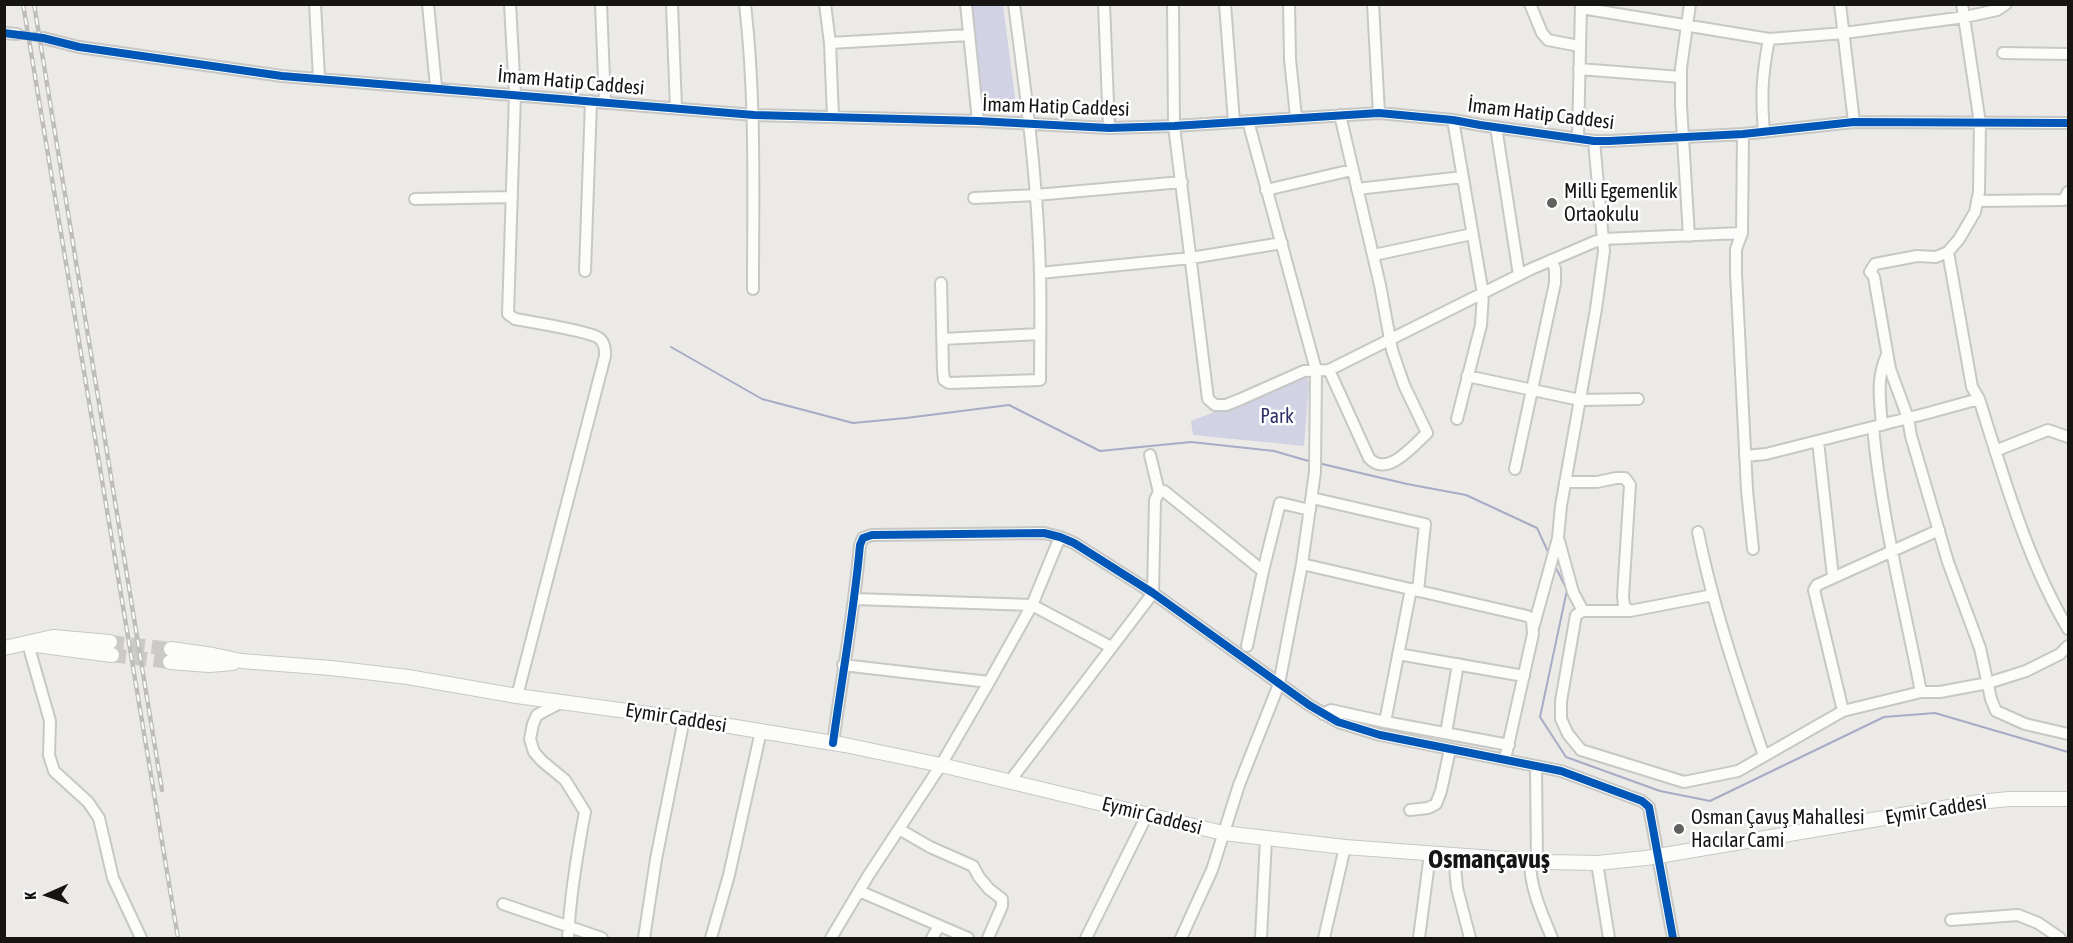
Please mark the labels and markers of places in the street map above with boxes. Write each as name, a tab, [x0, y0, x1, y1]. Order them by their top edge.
place label: Milli Egemenlik Ortaokulu	[1564, 180, 1678, 227]
marker: Milli Egemenlik Ortaokulu	[1545, 196, 1559, 210]
place label: Osman Çavuş Mahallesi Hacılar Cami	[1691, 806, 1865, 853]
marker: Osman Çavuş Mahallesi Hacılar Cami	[1672, 822, 1686, 836]

